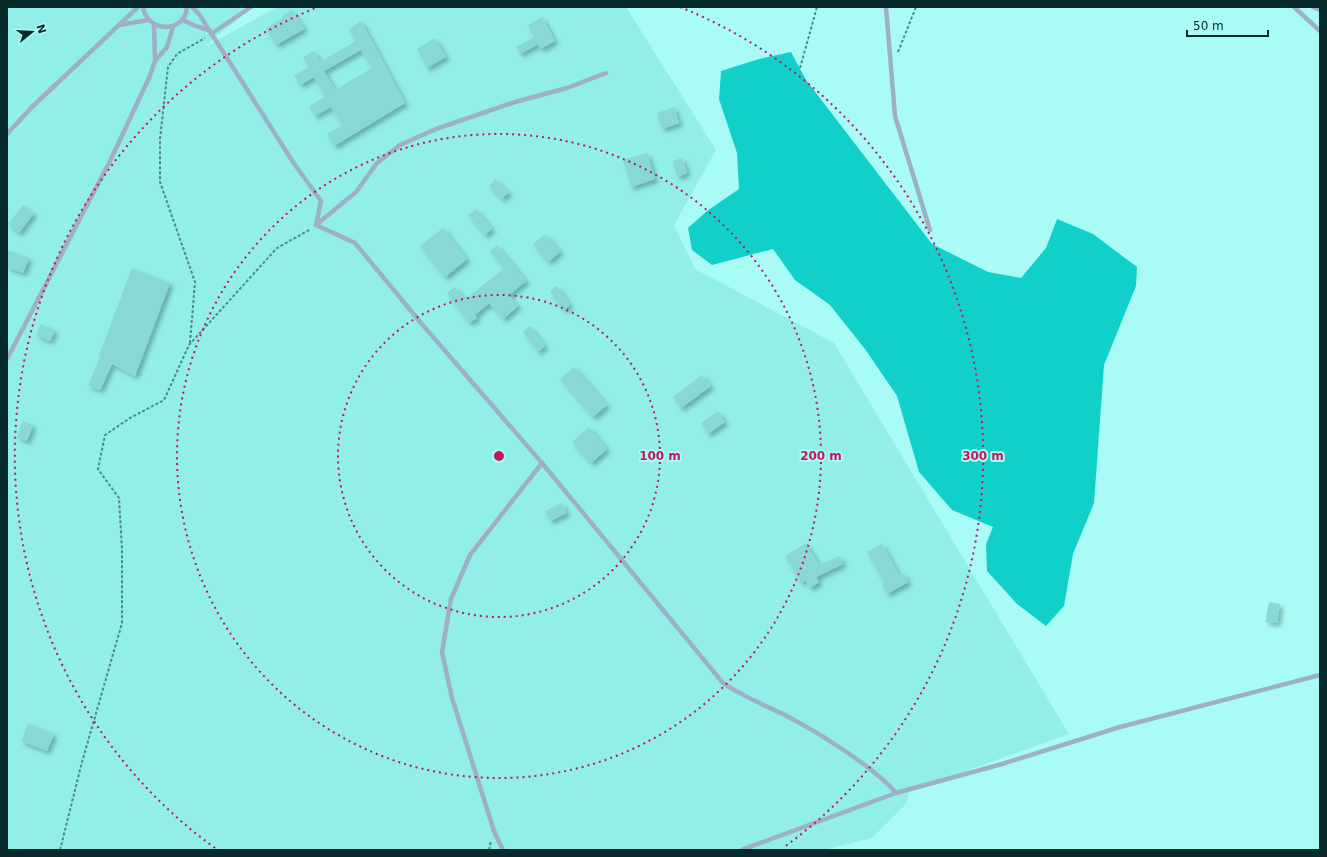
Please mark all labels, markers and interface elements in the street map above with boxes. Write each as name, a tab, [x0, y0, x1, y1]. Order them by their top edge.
north arrow	[12, 12, 52, 52]
scale bar	[1187, 12, 1268, 38]
text: 50 m	[1193, 19, 1224, 33]
text: N	[33, 23, 49, 35]
centre of rings	[492, 449, 506, 463]
text: 100 m	[639, 449, 681, 463]
text: 200 m	[800, 449, 842, 463]
text: 300 m	[962, 449, 1004, 463]

